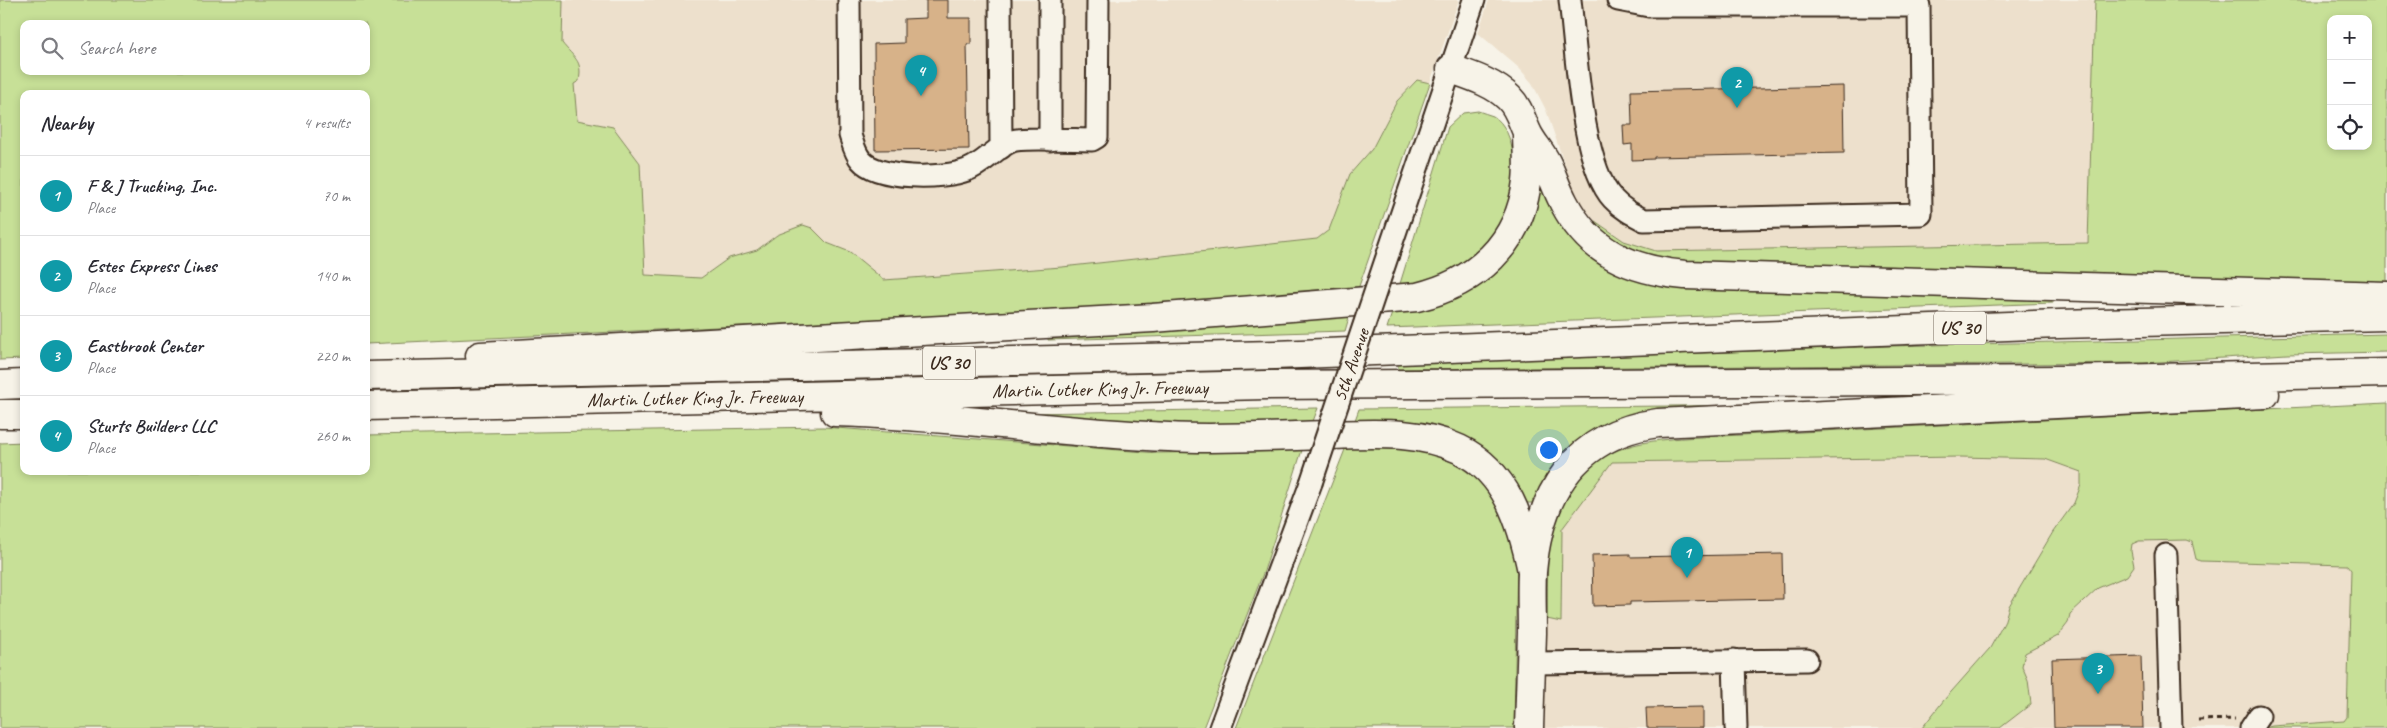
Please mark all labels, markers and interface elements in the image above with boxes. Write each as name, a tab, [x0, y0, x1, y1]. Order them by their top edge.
map controls	[2327, 15, 2372, 150]
button: +	[2327, 15, 2372, 60]
search box	[20, 20, 370, 75]
icon: search	[38, 34, 66, 62]
text: Search here	[78, 36, 155, 60]
pin: 4	[905, 55, 937, 96]
button: −	[2327, 60, 2372, 105]
pin: 2	[1721, 67, 1753, 108]
button: locate	[2327, 105, 2372, 150]
text: Nearby	[40, 110, 93, 136]
text: 4 results	[303, 113, 350, 133]
text: F & J Trucking, Inc.	[87, 174, 217, 198]
text: 1	[52, 186, 60, 206]
text: 70 m	[323, 186, 350, 206]
text: Place	[87, 198, 115, 218]
text: Estes Express Lines	[87, 254, 216, 278]
text: 2	[52, 266, 60, 286]
text: 140 m	[316, 266, 350, 286]
text: Place	[87, 278, 115, 298]
road number: US 30	[1934, 312, 1986, 344]
street label: 5th Avenue	[1327, 324, 1376, 405]
text: Eastbrook Center	[87, 334, 203, 358]
text: 3	[52, 346, 60, 366]
text: 220 m	[316, 346, 350, 366]
road number: US 30	[923, 346, 975, 379]
text: Place	[87, 358, 115, 378]
street label: Martin Luther King Jr. Freeway	[992, 375, 1210, 403]
street label: Martin Luther King Jr. Freeway	[587, 384, 805, 412]
text: Sturts Builders LLC	[87, 414, 215, 438]
text: 4	[52, 426, 60, 446]
text: 260 m	[316, 426, 350, 446]
your location	[1536, 437, 1562, 463]
text: Place	[87, 438, 115, 458]
pin: 1	[1671, 537, 1703, 578]
pin: 3	[2082, 653, 2114, 694]

